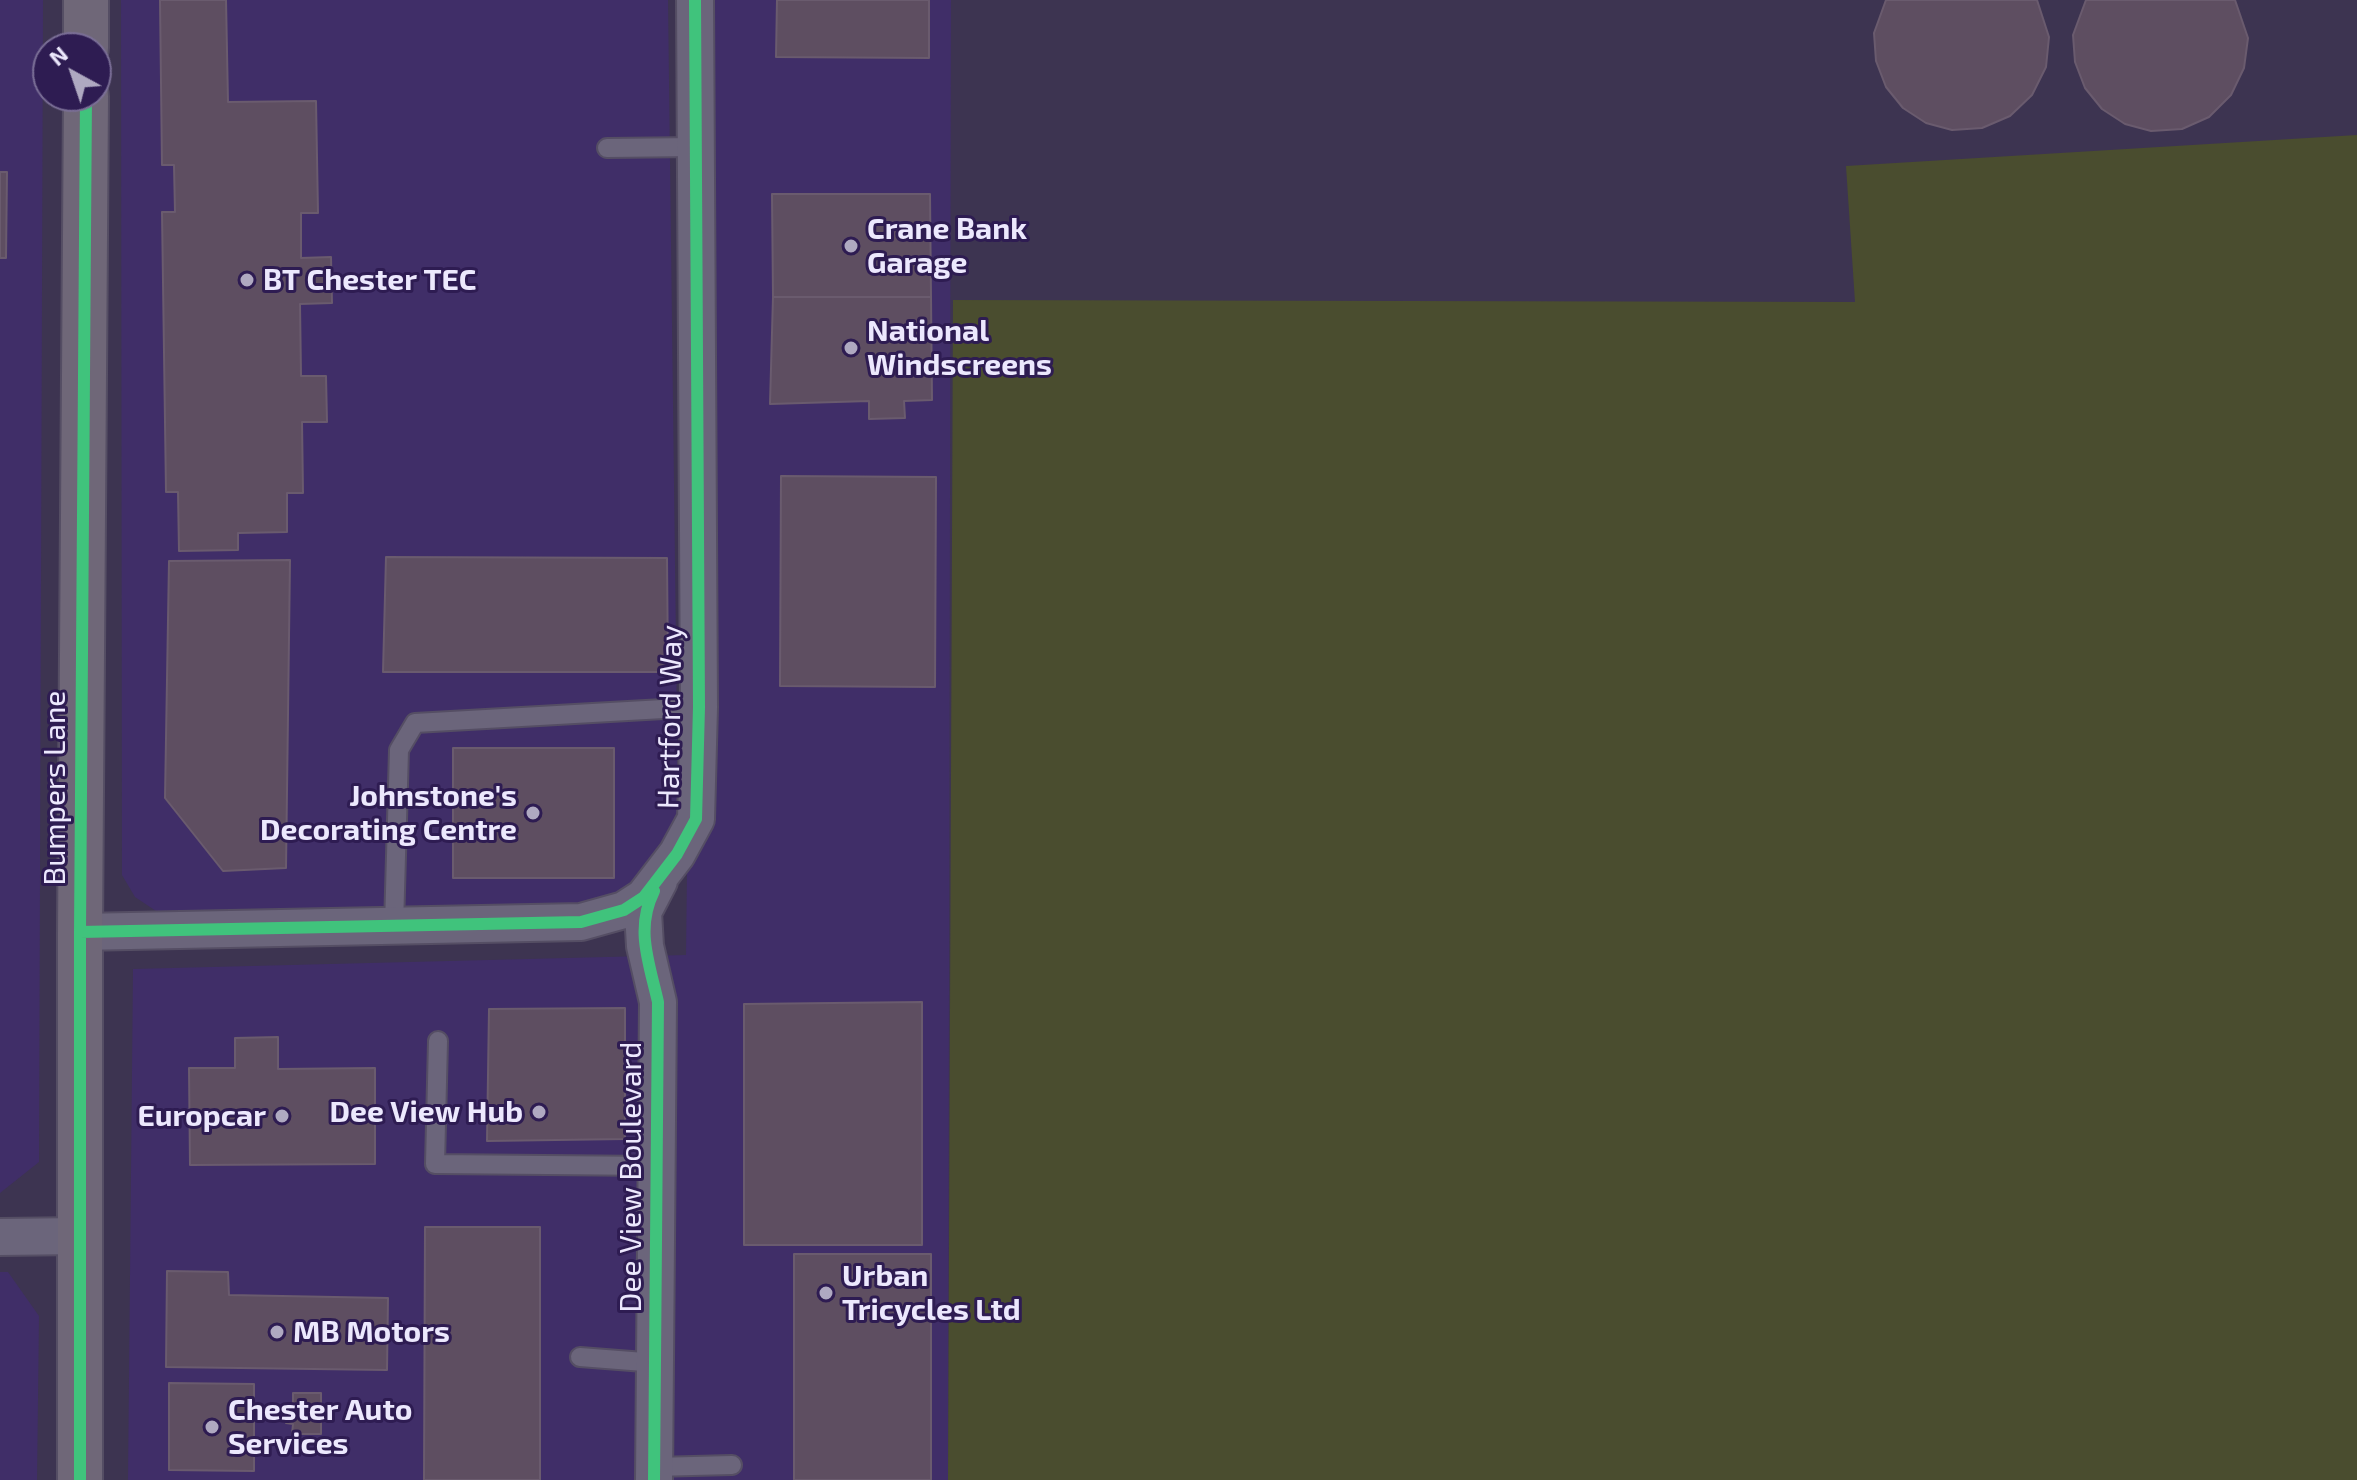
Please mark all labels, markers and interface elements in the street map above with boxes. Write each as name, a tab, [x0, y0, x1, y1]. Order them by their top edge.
north arrow	[32, 32, 112, 112]
text: N	[43, 40, 72, 70]
place label: Crane Bank Garage	[867, 211, 1027, 282]
marker: Crane Bank Garage	[842, 237, 860, 255]
place label: BT Chester TEC	[263, 262, 476, 298]
marker: BT Chester TEC	[238, 271, 256, 289]
place label: National Windscreens	[867, 313, 1052, 384]
marker: National Windscreens	[842, 339, 860, 357]
street label: Hartford Way	[650, 625, 690, 809]
street label: Bumpers Lane	[37, 691, 73, 885]
place label: Johnstone's Decorating Centre	[260, 778, 517, 848]
marker: Johnstone's Decorating Centre	[524, 804, 542, 822]
street label: Dee View Boulevard	[613, 1042, 649, 1312]
place label: Dee View Hub	[330, 1094, 523, 1130]
place label: Europcar	[137, 1098, 266, 1134]
marker: Dee View Hub	[530, 1103, 548, 1121]
marker: Europcar	[273, 1107, 291, 1125]
place label: Urban Tricycles Ltd	[842, 1258, 1021, 1328]
marker: Urban Tricycles Ltd	[817, 1284, 835, 1302]
place label: MB Motors	[293, 1314, 450, 1350]
marker: MB Motors	[268, 1323, 286, 1341]
place label: Chester Auto Services	[228, 1392, 412, 1462]
marker: Chester Auto Services	[203, 1418, 221, 1436]

